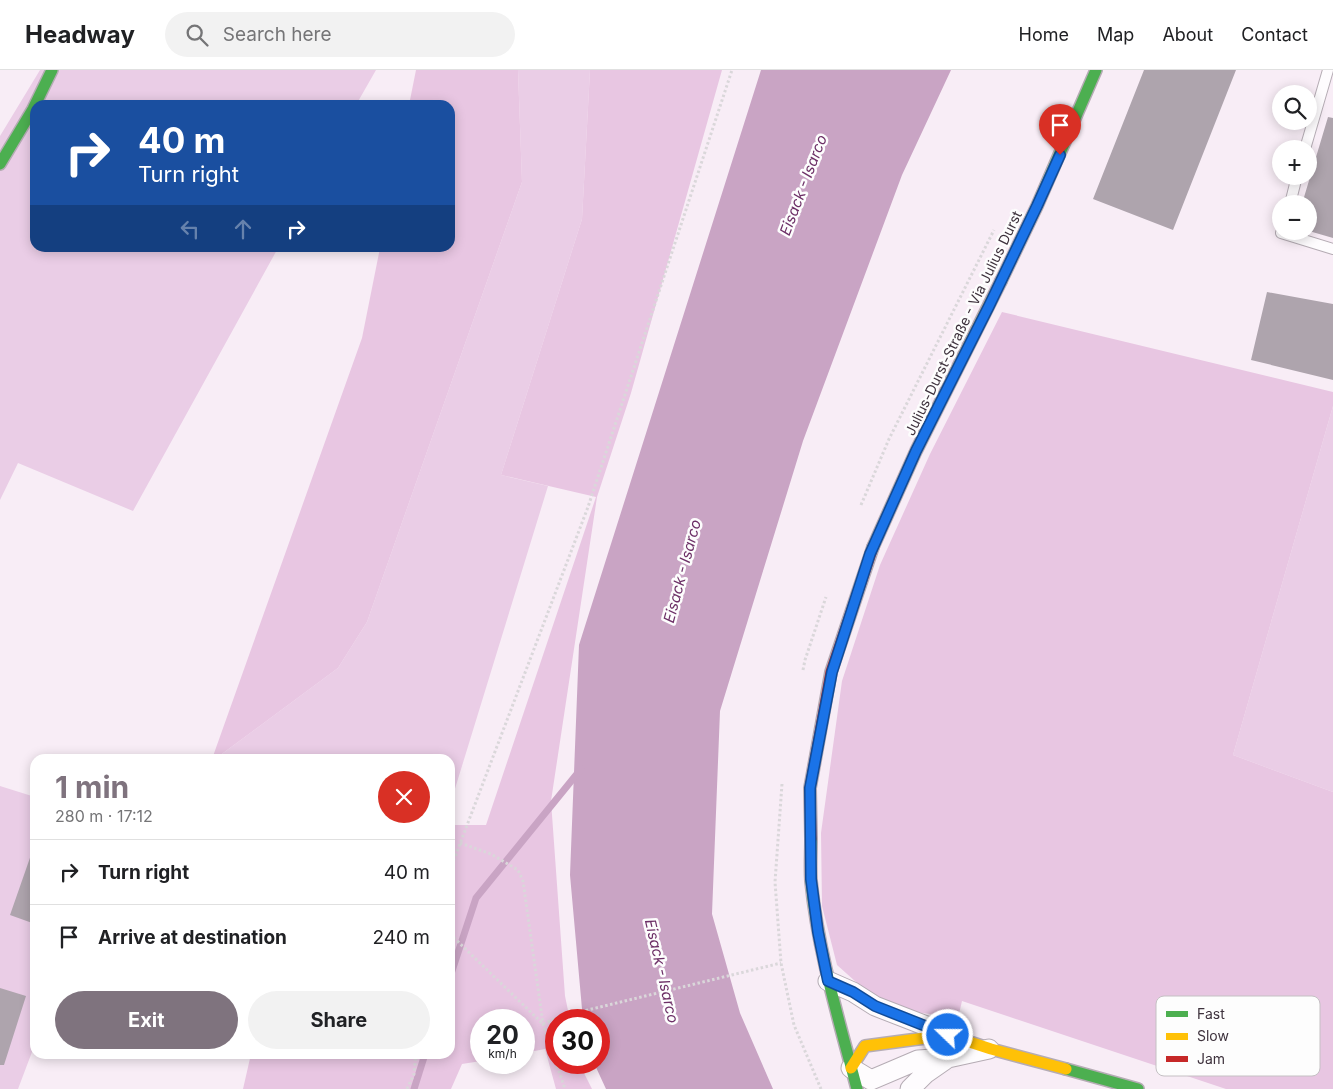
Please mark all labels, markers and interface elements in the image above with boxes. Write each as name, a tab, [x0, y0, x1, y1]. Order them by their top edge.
search box	[165, 12, 515, 57]
text: Headway	[25, 20, 135, 49]
icon: search	[183, 21, 211, 49]
text: Search here	[223, 23, 331, 46]
text: Home	[1019, 24, 1069, 45]
text: Map	[1097, 24, 1134, 45]
text: About	[1162, 24, 1213, 45]
text: Contact	[1241, 24, 1308, 45]
map controls	[1272, 85, 1317, 240]
button: search	[1272, 85, 1317, 130]
pin	[1039, 104, 1081, 155]
icon: arrive	[1046, 111, 1074, 139]
text: 40 m	[138, 119, 226, 161]
icon: right	[55, 120, 120, 185]
water label: Eisack - Isarco	[775, 132, 831, 238]
button: +	[1272, 140, 1317, 185]
text: Turn right	[138, 161, 239, 187]
button: −	[1272, 195, 1317, 240]
street label: Julius-Durst-Straße - Via Julius Durst	[901, 208, 1025, 438]
icon: left	[176, 215, 204, 243]
icon: ahead	[229, 215, 257, 243]
icon: right	[282, 215, 310, 243]
water label: Eisack - Isarco	[659, 517, 705, 625]
text: 1 min	[55, 769, 129, 805]
button: close	[378, 771, 430, 823]
text: 280 m · 17:12	[55, 806, 153, 826]
icon: right	[55, 858, 83, 886]
text: Turn right	[98, 861, 189, 884]
text: 40 m	[384, 861, 430, 884]
water label: Eisack - Isarco	[641, 917, 683, 1025]
icon: arrive	[55, 923, 83, 951]
text: Arrive at destination	[98, 926, 287, 949]
text: 240 m	[372, 926, 430, 949]
button: Exit	[55, 991, 238, 1049]
button: Share	[248, 991, 430, 1049]
legend	[1156, 996, 1320, 1076]
text: Fast	[1197, 1005, 1225, 1022]
position arrow	[921, 1008, 973, 1060]
speed limit sign: 30	[545, 1009, 610, 1074]
text: 20	[486, 1020, 519, 1050]
text: Slow	[1197, 1027, 1229, 1044]
text: km/h	[488, 1046, 517, 1061]
text: Jam	[1197, 1050, 1225, 1067]

